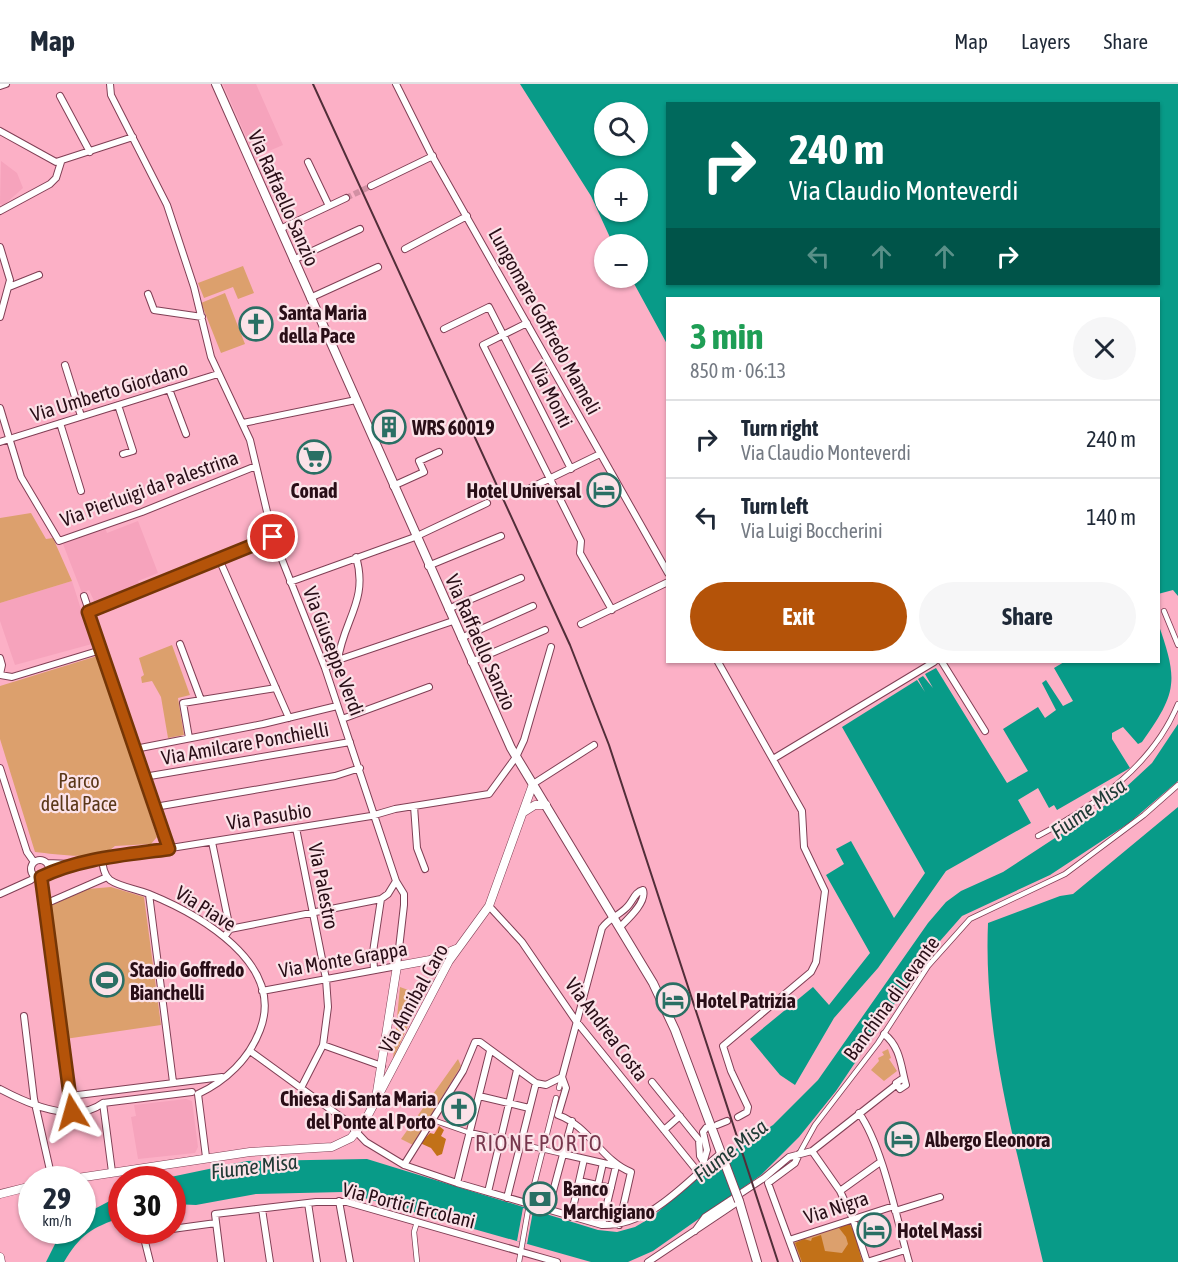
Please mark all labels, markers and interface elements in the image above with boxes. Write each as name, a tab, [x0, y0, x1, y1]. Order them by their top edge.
text: Map	[30, 25, 75, 57]
text: Map	[954, 29, 988, 53]
text: Layers	[1021, 29, 1071, 53]
text: Share	[1104, 29, 1148, 53]
map controls	[594, 102, 648, 288]
button: search	[594, 102, 648, 156]
text: 240 m	[789, 125, 884, 173]
icon: right	[690, 126, 768, 204]
street label: Via Raffaello Sanzio	[244, 127, 324, 269]
button: +	[594, 168, 648, 222]
text: Via Claudio Monteverdi	[789, 175, 1018, 206]
street label: Lungomare Goffredo Mameli	[484, 224, 606, 418]
button: −	[594, 234, 648, 288]
icon: left	[802, 240, 835, 273]
icon: ahead	[865, 240, 898, 273]
icon: ahead	[928, 240, 961, 273]
icon: right	[991, 240, 1024, 273]
place label: Santa Maria della Pace	[279, 301, 367, 347]
church icon: Santa Maria della Pace	[238, 306, 274, 342]
text: 3 min	[690, 315, 764, 357]
button: close	[1073, 317, 1136, 380]
street label: Via Umberto Giordano	[28, 356, 190, 426]
street label: Via Monti	[526, 359, 578, 431]
text: 850 m · 06:13	[690, 359, 786, 382]
building icon: WRS 60019	[371, 409, 407, 445]
text: Turn right	[741, 415, 818, 441]
place label: WRS 60019	[411, 416, 495, 439]
icon: right	[690, 423, 723, 456]
text: 240 m	[1086, 426, 1136, 452]
supermarket icon: Conad	[296, 439, 332, 475]
text: Via Claudio Monteverdi	[741, 441, 911, 464]
street label: Via Pierluigi da Palestrina	[57, 445, 241, 531]
hotel icon: Hotel Universal	[586, 472, 622, 508]
place label: Conad	[291, 479, 337, 502]
place label: Hotel Universal	[467, 479, 582, 502]
text: Turn left	[741, 493, 808, 519]
icon: left	[690, 501, 723, 534]
text: 140 m	[1086, 504, 1136, 530]
pin	[247, 511, 298, 562]
text: Via Luigi Boccherini	[741, 519, 883, 542]
icon: arrive	[256, 520, 289, 553]
street label: Via Raffaello Sanzio	[441, 571, 521, 713]
button: Exit	[690, 582, 907, 651]
button: Share	[919, 582, 1136, 651]
street label: Via Giuseppe Verdi	[299, 583, 369, 719]
street label: Via Amilcare Ponchielli	[160, 717, 330, 769]
park label: Parco della Pace	[41, 769, 117, 815]
water label: Fiume Misa	[1046, 773, 1130, 843]
street label: Via Pasubio	[225, 798, 313, 834]
street label: Via Palestro	[304, 841, 344, 931]
street label: Via Piave	[172, 881, 240, 935]
street label: Banchina di Levante	[838, 932, 944, 1064]
street label: Via Monte Grappa	[277, 936, 409, 982]
street label: Via Annibal Caro	[374, 940, 452, 1056]
place label: Stadio Goffredo Bianchelli	[130, 958, 244, 1004]
sports icon: Stadio Goffredo Bianchelli	[89, 962, 125, 998]
street label: Via Andrea Costa	[561, 973, 653, 1085]
hotel icon: Hotel Patrizia	[655, 982, 691, 1018]
place label: Hotel Patrizia	[696, 989, 796, 1012]
position arrow	[40, 1080, 104, 1144]
place label: Chiesa di Santa Maria del Ponte al Porto	[280, 1087, 436, 1133]
church icon: Chiesa di Santa Maria del Ponte al Porto	[441, 1091, 477, 1127]
water label: Fiume Misa	[688, 1114, 772, 1186]
hotel icon: Albergo Eleonora	[884, 1121, 920, 1157]
place label: Albergo Eleonora	[924, 1128, 1050, 1151]
district label: RIONE PORTO	[475, 1130, 603, 1156]
water label: Fiume Misa	[209, 1149, 299, 1183]
speed limit sign: 30	[108, 1166, 186, 1244]
street label: Via Portici Ercolani	[340, 1177, 478, 1233]
place label: Banco Marchigiano	[563, 1177, 655, 1223]
text: 29	[43, 1181, 71, 1215]
bank icon: Banco Marchigiano	[522, 1181, 558, 1217]
street label: Via Nigra	[801, 1186, 871, 1228]
text: km/h	[42, 1212, 72, 1229]
hotel icon: Hotel Massi	[856, 1212, 892, 1248]
place label: Hotel Massi	[897, 1219, 982, 1242]

